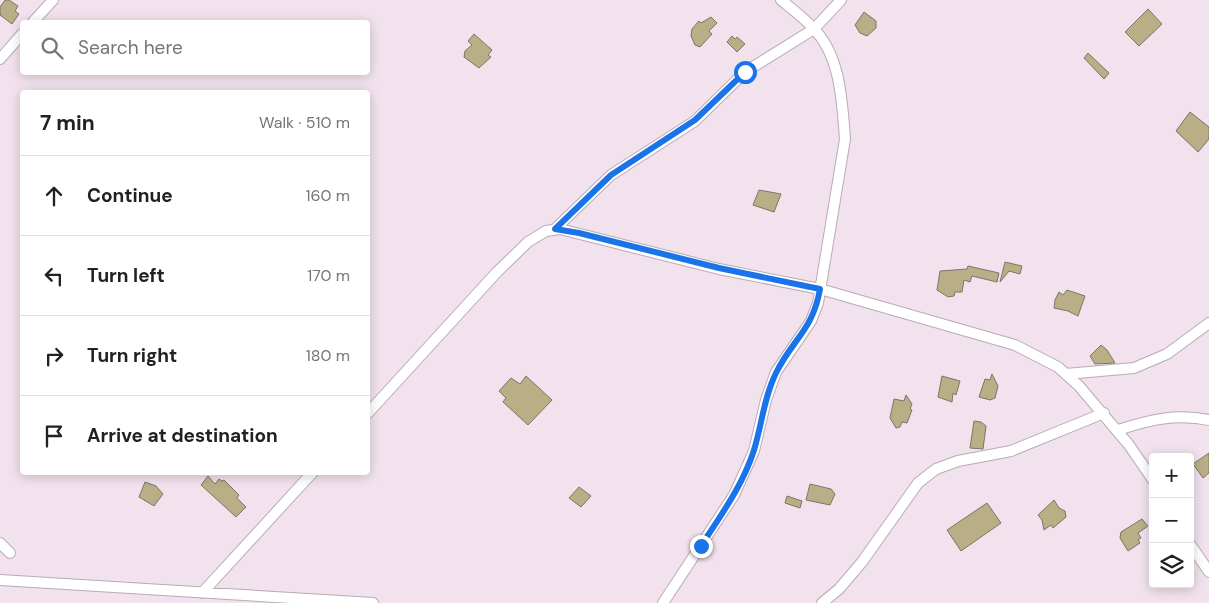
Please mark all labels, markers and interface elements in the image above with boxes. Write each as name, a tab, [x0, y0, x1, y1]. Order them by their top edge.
search box	[20, 20, 370, 75]
icon: search	[38, 34, 66, 62]
text: Search here	[78, 35, 183, 60]
route start	[734, 61, 757, 84]
text: 7 min	[40, 109, 95, 137]
text: Walk · 510 m	[259, 112, 350, 133]
icon: ahead	[40, 182, 68, 210]
text: Continue	[87, 183, 173, 208]
text: 160 m	[306, 185, 350, 206]
icon: left	[40, 262, 68, 290]
text: Turn left	[87, 263, 165, 288]
text: 170 m	[307, 265, 350, 286]
icon: right	[40, 342, 68, 370]
text: Turn right	[87, 343, 177, 368]
text: 180 m	[306, 345, 350, 366]
icon: arrive	[40, 422, 68, 450]
text: Arrive at destination	[87, 423, 278, 448]
map controls	[1149, 453, 1194, 588]
button: +	[1149, 453, 1194, 498]
button: −	[1149, 498, 1194, 543]
route end	[690, 535, 713, 558]
button: layers	[1149, 543, 1194, 588]

